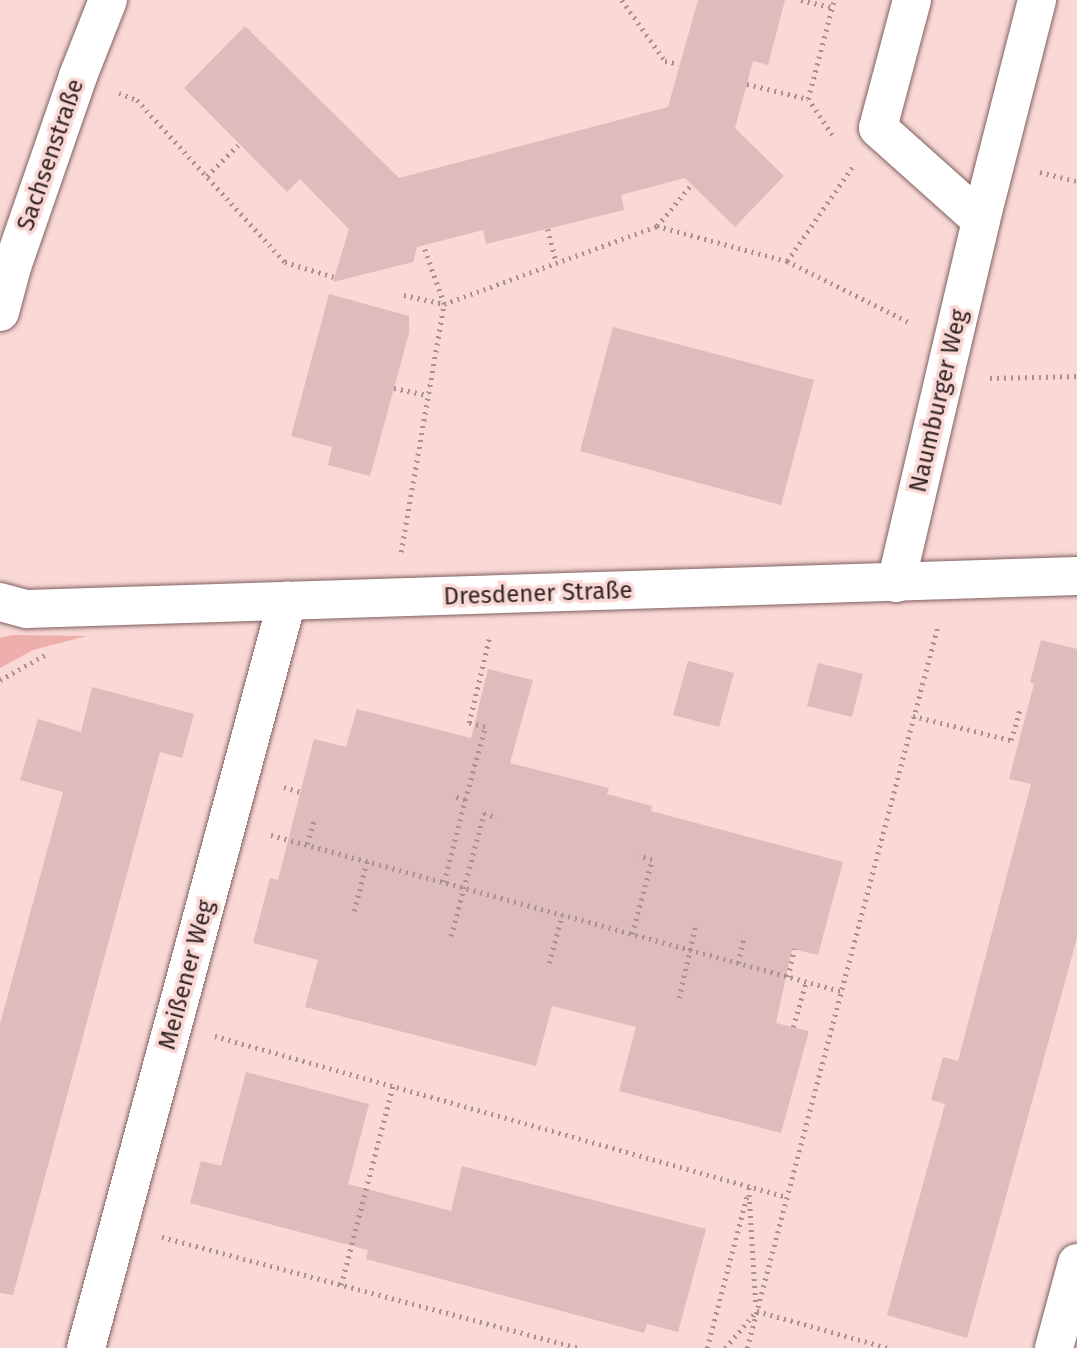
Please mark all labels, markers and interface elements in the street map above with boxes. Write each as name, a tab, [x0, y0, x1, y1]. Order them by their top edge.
street label: Sachsenstraße	[12, 75, 90, 235]
street label: Naumburger Weg	[904, 307, 974, 495]
street label: Dresdener Straße	[443, 576, 633, 612]
street label: Meißener Weg	[153, 897, 221, 1053]

